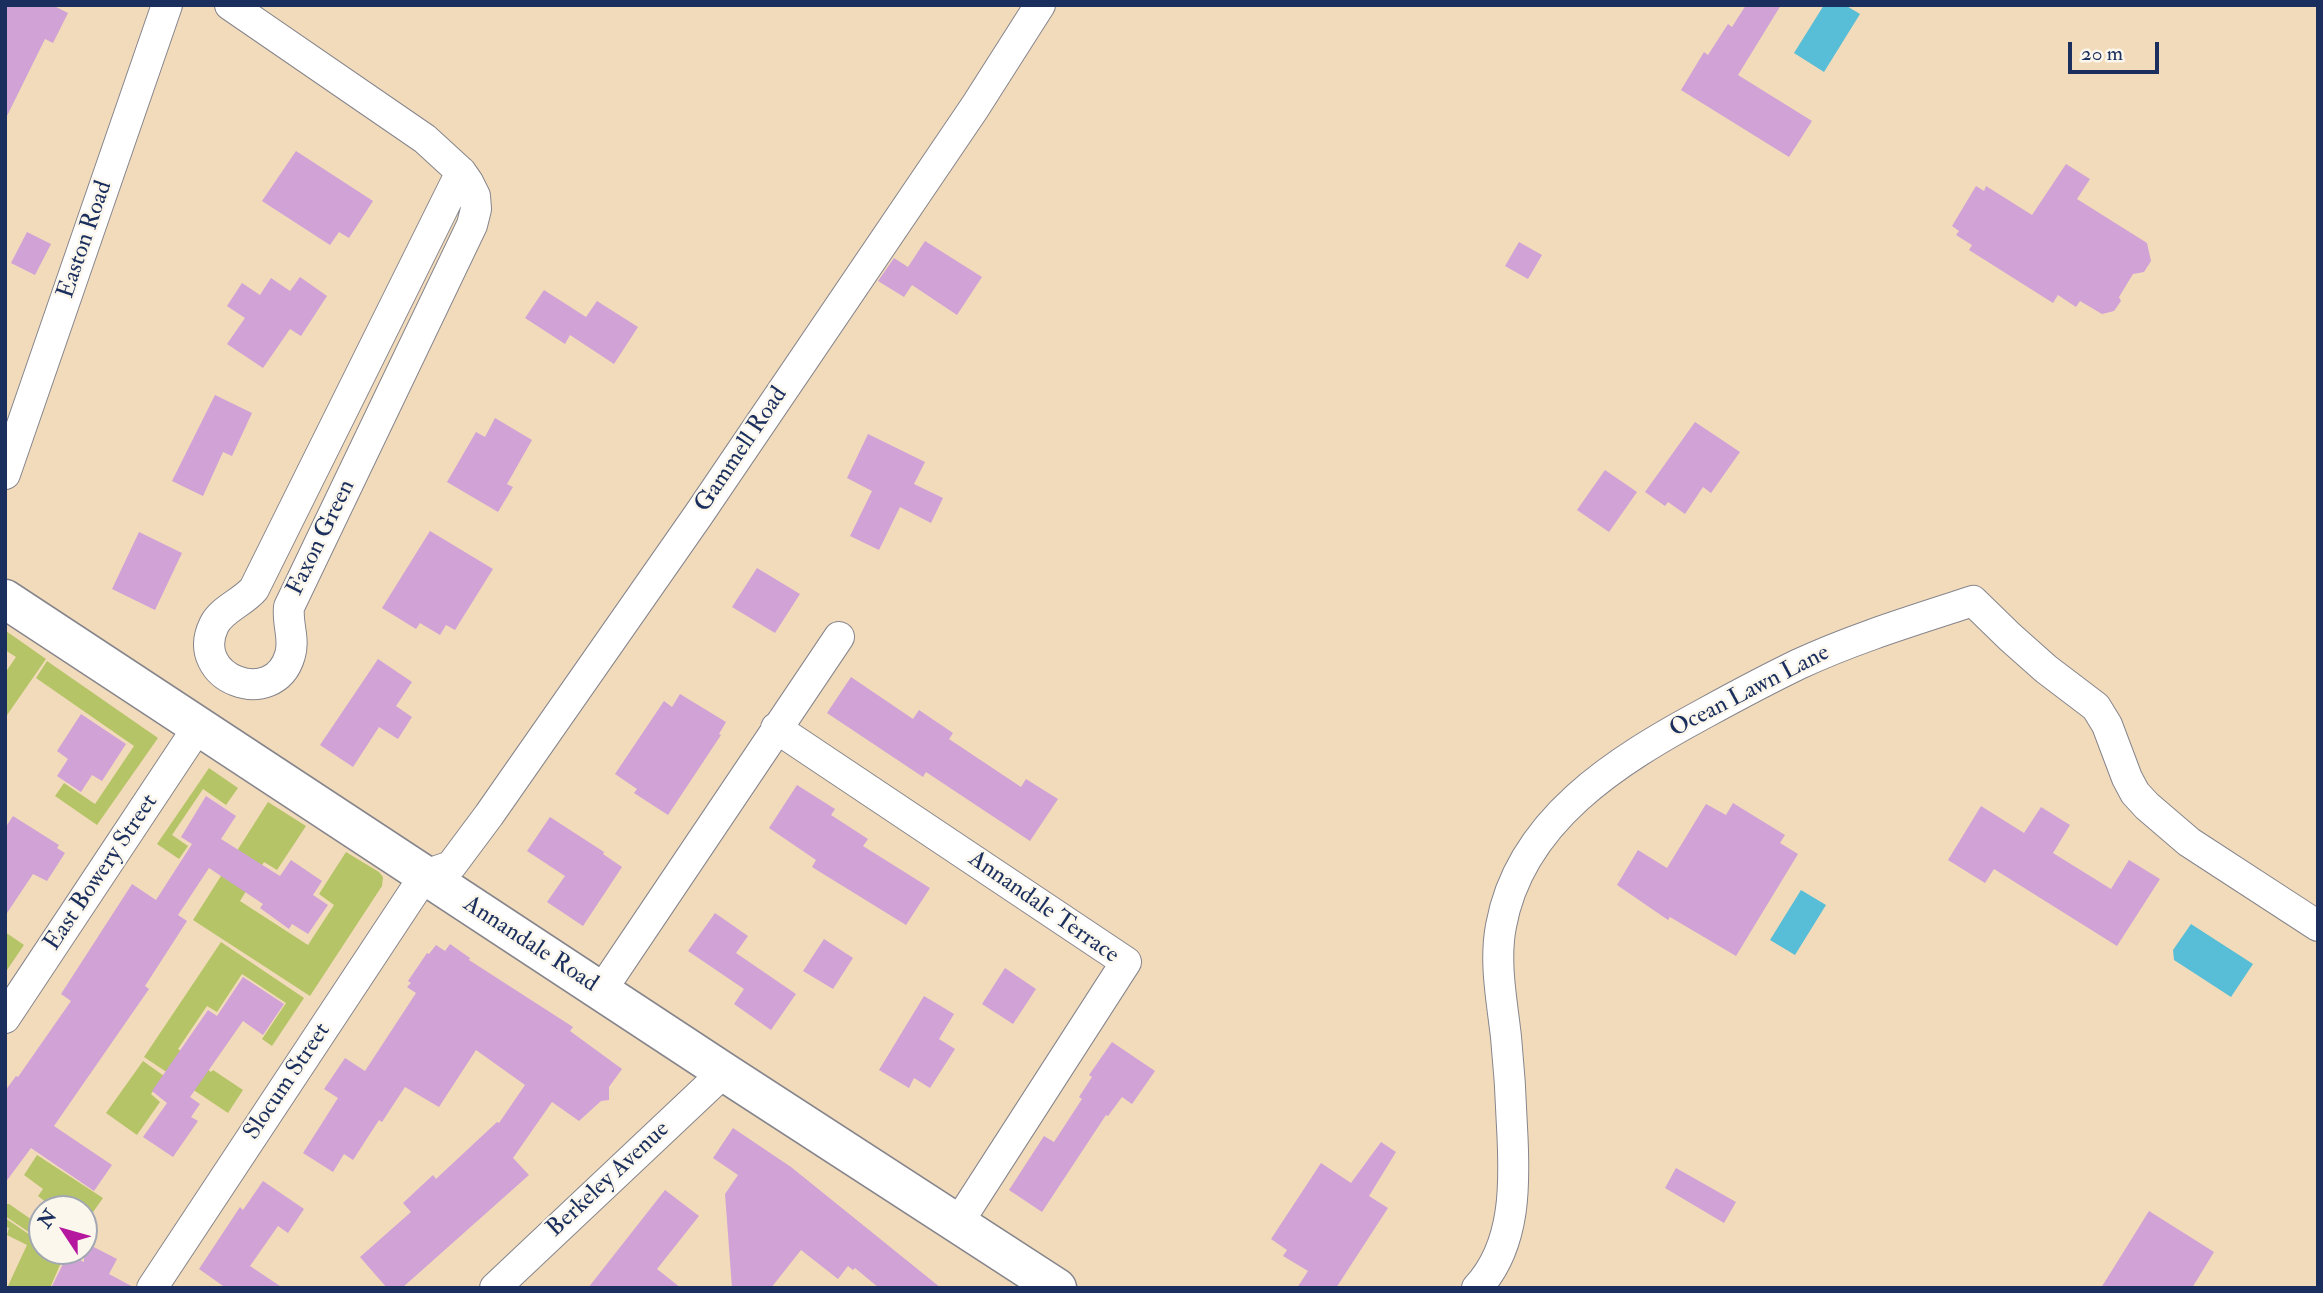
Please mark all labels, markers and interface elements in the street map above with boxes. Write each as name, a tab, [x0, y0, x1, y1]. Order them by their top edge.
scale bar	[2071, 28, 2162, 72]
text: 20 m	[2081, 40, 2123, 67]
street label: Easton Road	[52, 178, 120, 302]
street label: Gammell Road	[690, 382, 794, 518]
street label: Faxon Green	[282, 475, 362, 601]
street label: Ocean Lawn Lane	[1665, 639, 1835, 745]
street label: East Bowery Street	[39, 789, 165, 957]
street label: Annandale Terrace	[962, 845, 1124, 971]
street label: Annandale Road	[457, 891, 603, 999]
street label: Slocum Street	[238, 1018, 338, 1146]
street label: Berkeley Avenue	[542, 1116, 676, 1244]
north arrow	[28, 1195, 98, 1265]
text: N	[33, 1205, 62, 1233]

